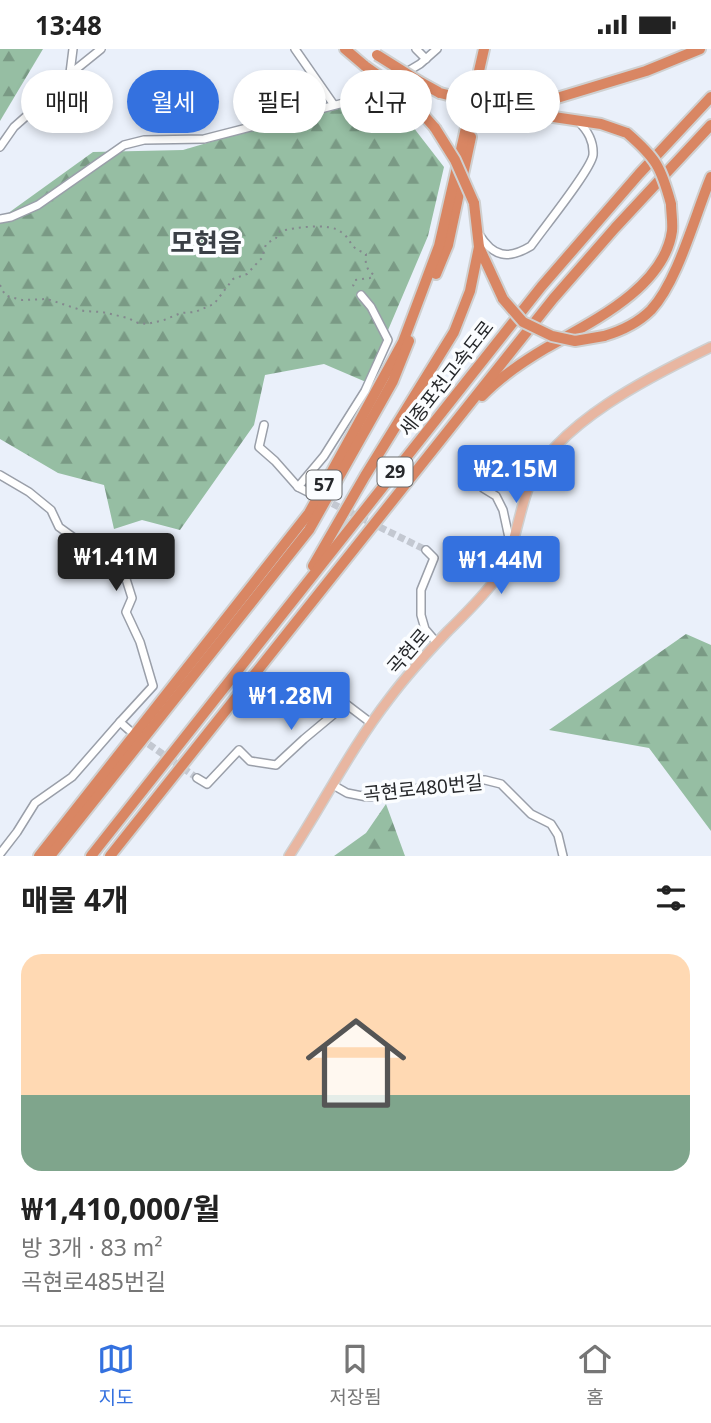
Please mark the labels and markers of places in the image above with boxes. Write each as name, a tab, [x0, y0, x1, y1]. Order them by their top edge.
pin: ₩2.15M	[459, 445, 573, 505]
pin: ₩1.41M	[59, 533, 173, 593]
pin: ₩1.44M	[444, 537, 558, 596]
pin: ₩1.28M	[234, 673, 348, 732]

